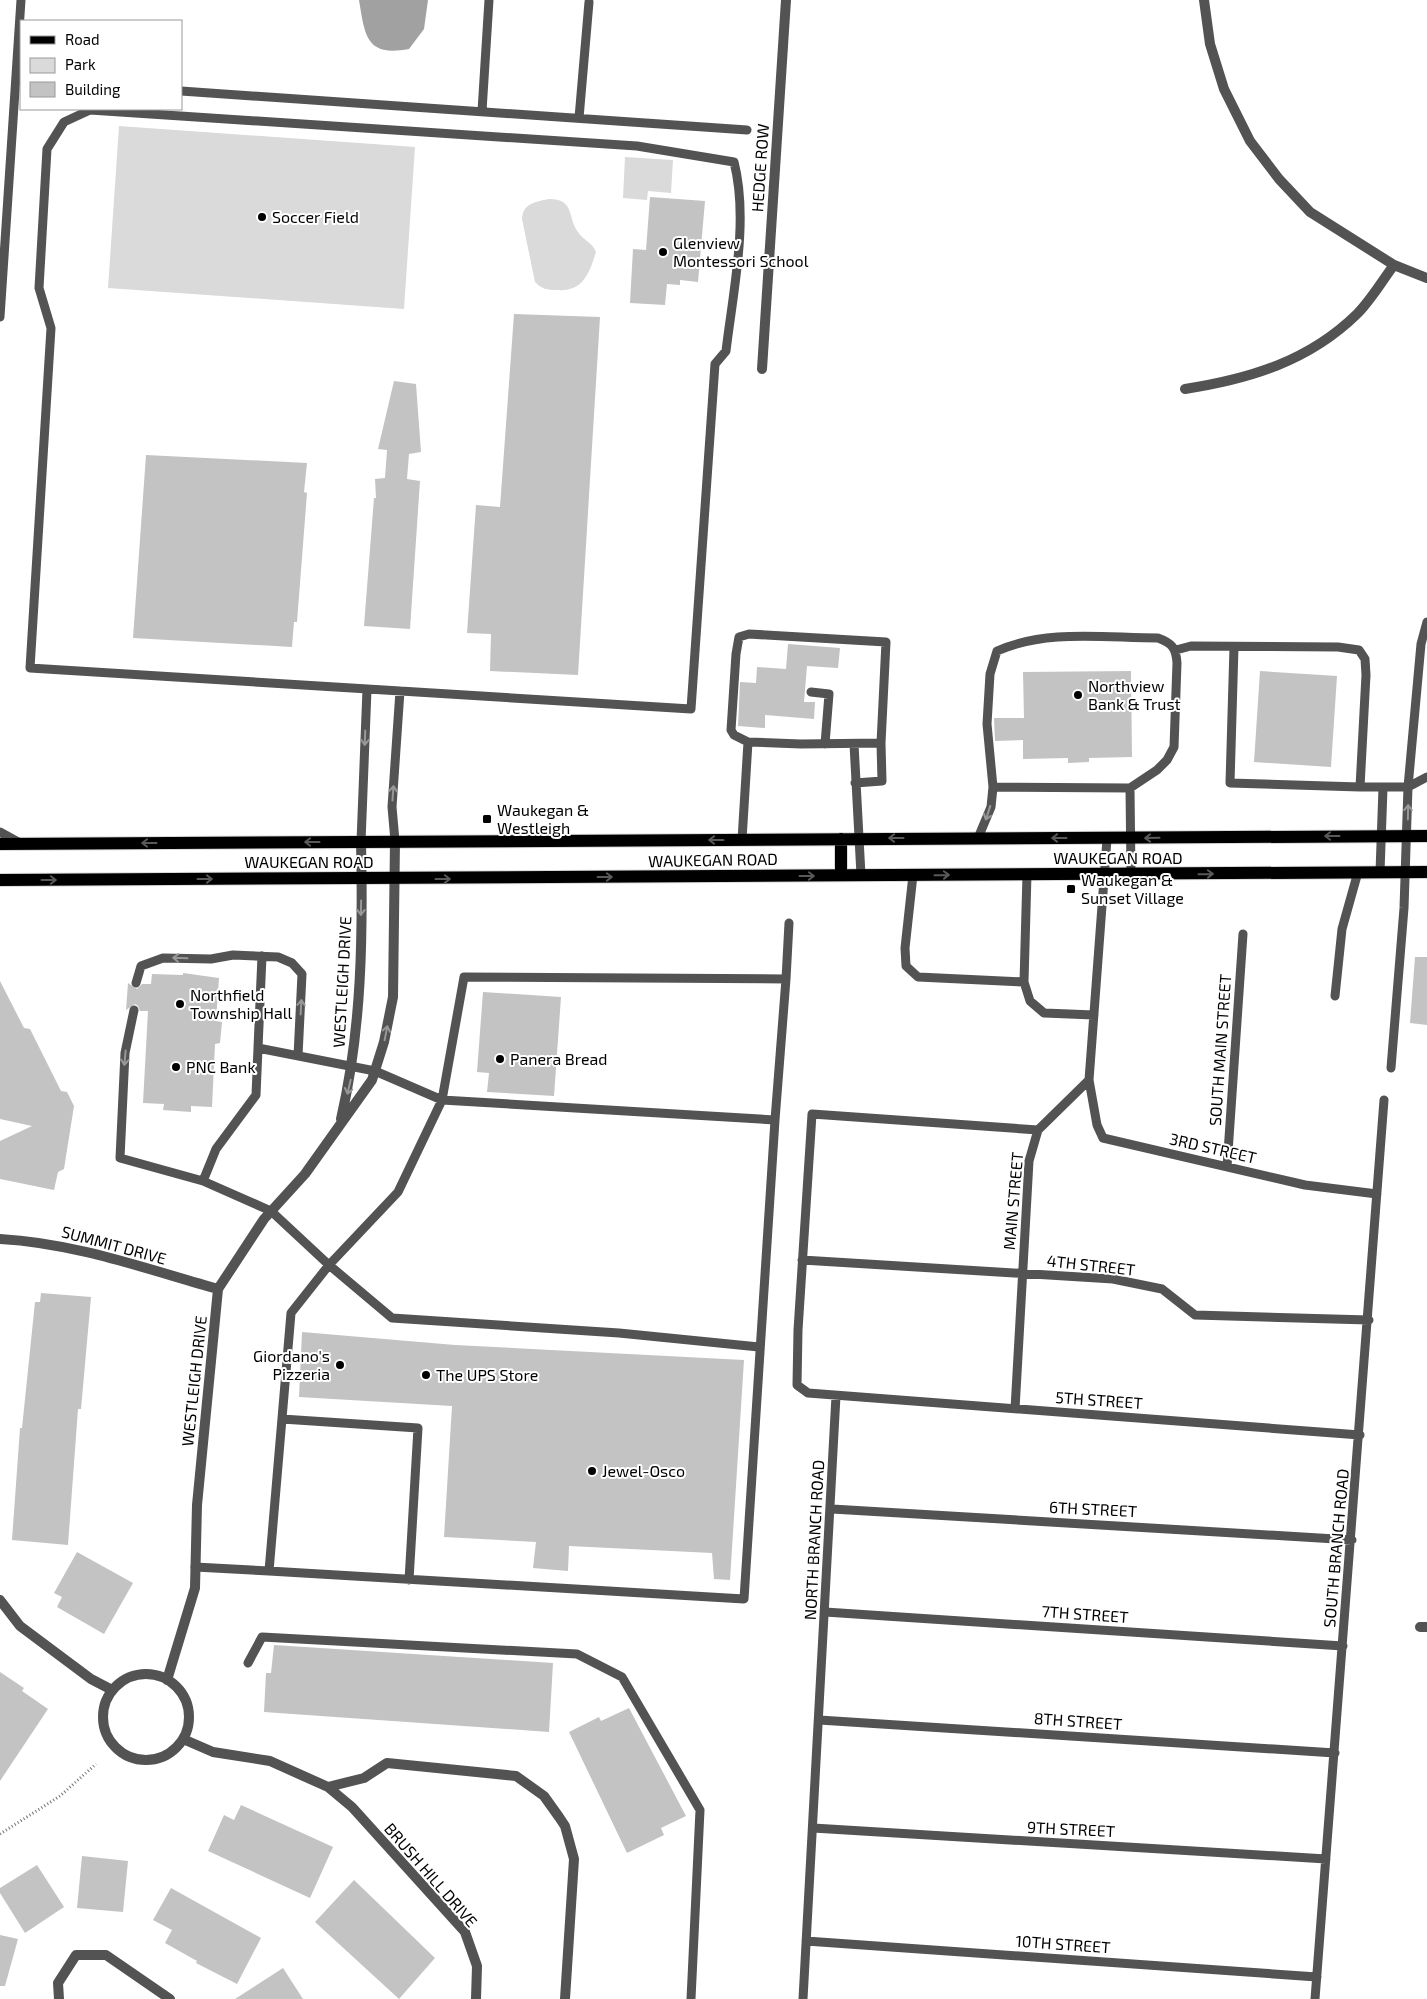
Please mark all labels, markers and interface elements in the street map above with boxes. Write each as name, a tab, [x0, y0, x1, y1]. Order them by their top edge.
legend	[20, 20, 182, 110]
text: Road	[65, 30, 100, 48]
text: Park	[65, 55, 96, 73]
text: Building	[65, 80, 121, 98]
street label: HEDGE ROW	[747, 123, 772, 213]
place label: Soccer Field	[272, 207, 359, 226]
marker: Soccer Field	[256, 211, 268, 223]
place label: Glenview Montessori School	[673, 233, 809, 270]
marker: Glenview Montessori School	[657, 246, 669, 258]
place label: Northview Bank & Trust	[1088, 676, 1181, 713]
marker: Northview Bank & Trust	[1072, 689, 1084, 701]
one-way arrow	[360, 730, 370, 746]
one-way arrow	[389, 785, 398, 801]
place label: Waukegan & Westleigh	[497, 800, 589, 837]
one-way arrow	[1404, 804, 1413, 820]
one-way arrow	[983, 805, 993, 821]
marker: Waukegan & Westleigh	[481, 813, 493, 825]
one-way arrow	[1324, 831, 1340, 841]
one-way arrow	[888, 833, 904, 843]
one-way arrow	[1051, 833, 1067, 843]
one-way arrow	[1144, 833, 1160, 843]
one-way arrow	[708, 835, 724, 845]
one-way arrow	[304, 837, 320, 847]
one-way arrow	[142, 838, 158, 848]
street label: WAUKEGAN ROAD	[1053, 848, 1183, 867]
street label: WAUKEGAN ROAD	[648, 849, 778, 870]
street label: WAUKEGAN ROAD	[244, 852, 374, 871]
one-way arrow	[1198, 869, 1214, 879]
one-way arrow	[934, 870, 950, 879]
place label: Waukegan & Sunset Village	[1081, 870, 1184, 907]
one-way arrow	[798, 871, 815, 881]
one-way arrow	[597, 872, 613, 882]
one-way arrow	[197, 874, 213, 884]
one-way arrow	[434, 874, 451, 884]
one-way arrow	[40, 875, 56, 885]
marker: Waukegan & Sunset Village	[1065, 883, 1077, 895]
one-way arrow	[356, 899, 366, 915]
street label: WESTLEIGH DRIVE	[329, 916, 354, 1048]
one-way arrow	[172, 953, 188, 963]
street label: SOUTH MAIN STREET	[1205, 973, 1234, 1127]
place label: Northfield Township Hall	[190, 985, 292, 1022]
marker: Northfield Township Hall	[174, 998, 186, 1010]
one-way arrow	[296, 1000, 306, 1016]
one-way arrow	[381, 1026, 391, 1042]
place label: Panera Bread	[510, 1049, 608, 1068]
one-way arrow	[121, 1050, 130, 1066]
marker: Panera Bread	[494, 1053, 506, 1065]
place label: PNC Bank	[186, 1057, 256, 1076]
marker: PNC Bank	[170, 1061, 182, 1073]
one-way arrow	[343, 1079, 353, 1095]
street label: 3RD STREET	[1168, 1128, 1258, 1167]
street label: MAIN STREET	[999, 1151, 1026, 1251]
street label: SUMMIT DRIVE	[60, 1221, 169, 1268]
street label: 4TH STREET	[1046, 1250, 1136, 1279]
street label: WESTLEIGH DRIVE	[177, 1315, 210, 1447]
place label: Giordano's Pizzeria	[253, 1346, 330, 1383]
marker: Giordano's Pizzeria	[334, 1359, 346, 1371]
place label: The UPS Store	[436, 1365, 538, 1384]
marker: The UPS Store	[420, 1369, 432, 1381]
street label: 5TH STREET	[1055, 1387, 1143, 1412]
street label: NORTH BRANCH ROAD	[800, 1459, 827, 1621]
place label: Jewel-Osco	[602, 1461, 685, 1480]
marker: Jewel-Osco	[586, 1465, 598, 1477]
street label: SOUTH BRANCH ROAD	[1319, 1468, 1352, 1628]
street label: 6TH STREET	[1049, 1497, 1138, 1520]
street label: 7TH STREET	[1041, 1601, 1129, 1626]
street label: 8TH STREET	[1033, 1708, 1123, 1733]
street label: 9TH STREET	[1027, 1817, 1116, 1840]
street label: BRUSH HILL DRIVE	[381, 1819, 482, 1931]
street label: 10TH STREET	[1015, 1931, 1111, 1956]

